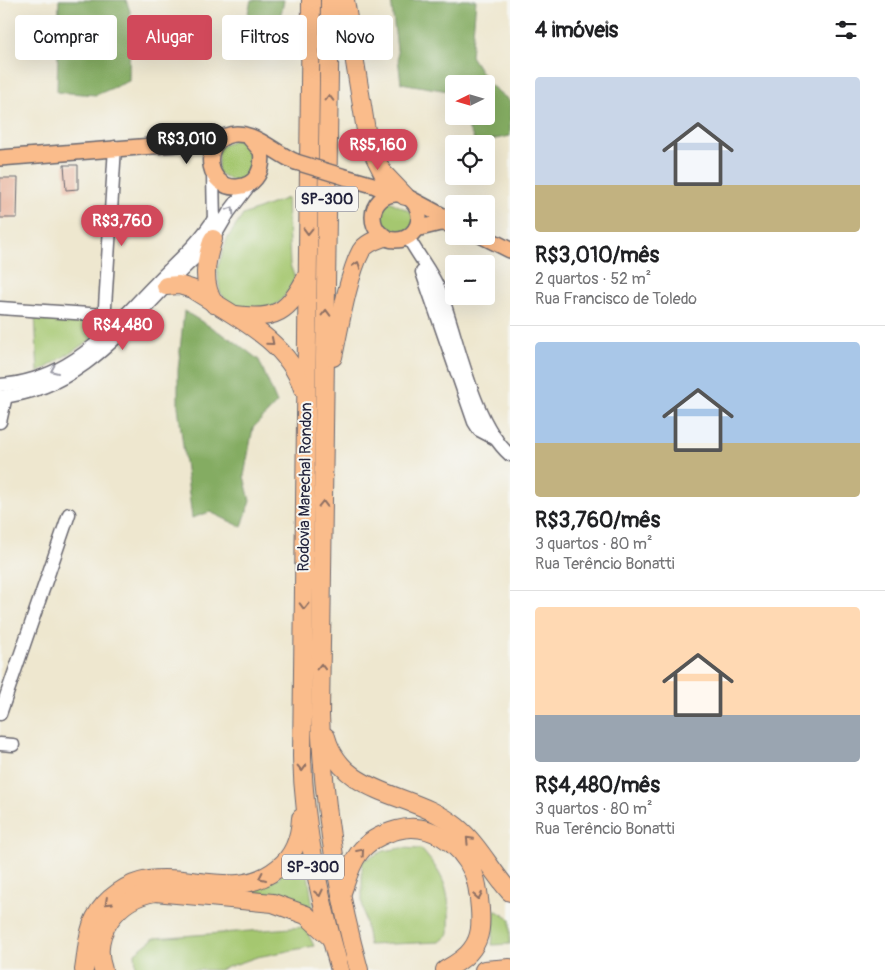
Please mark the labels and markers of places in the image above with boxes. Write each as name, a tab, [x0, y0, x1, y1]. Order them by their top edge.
pin: R$3,010	[141, 122, 233, 165]
pin: R$5,160	[332, 128, 424, 171]
pin: R$3,760	[76, 204, 168, 247]
pin: R$4,480	[77, 308, 169, 351]

